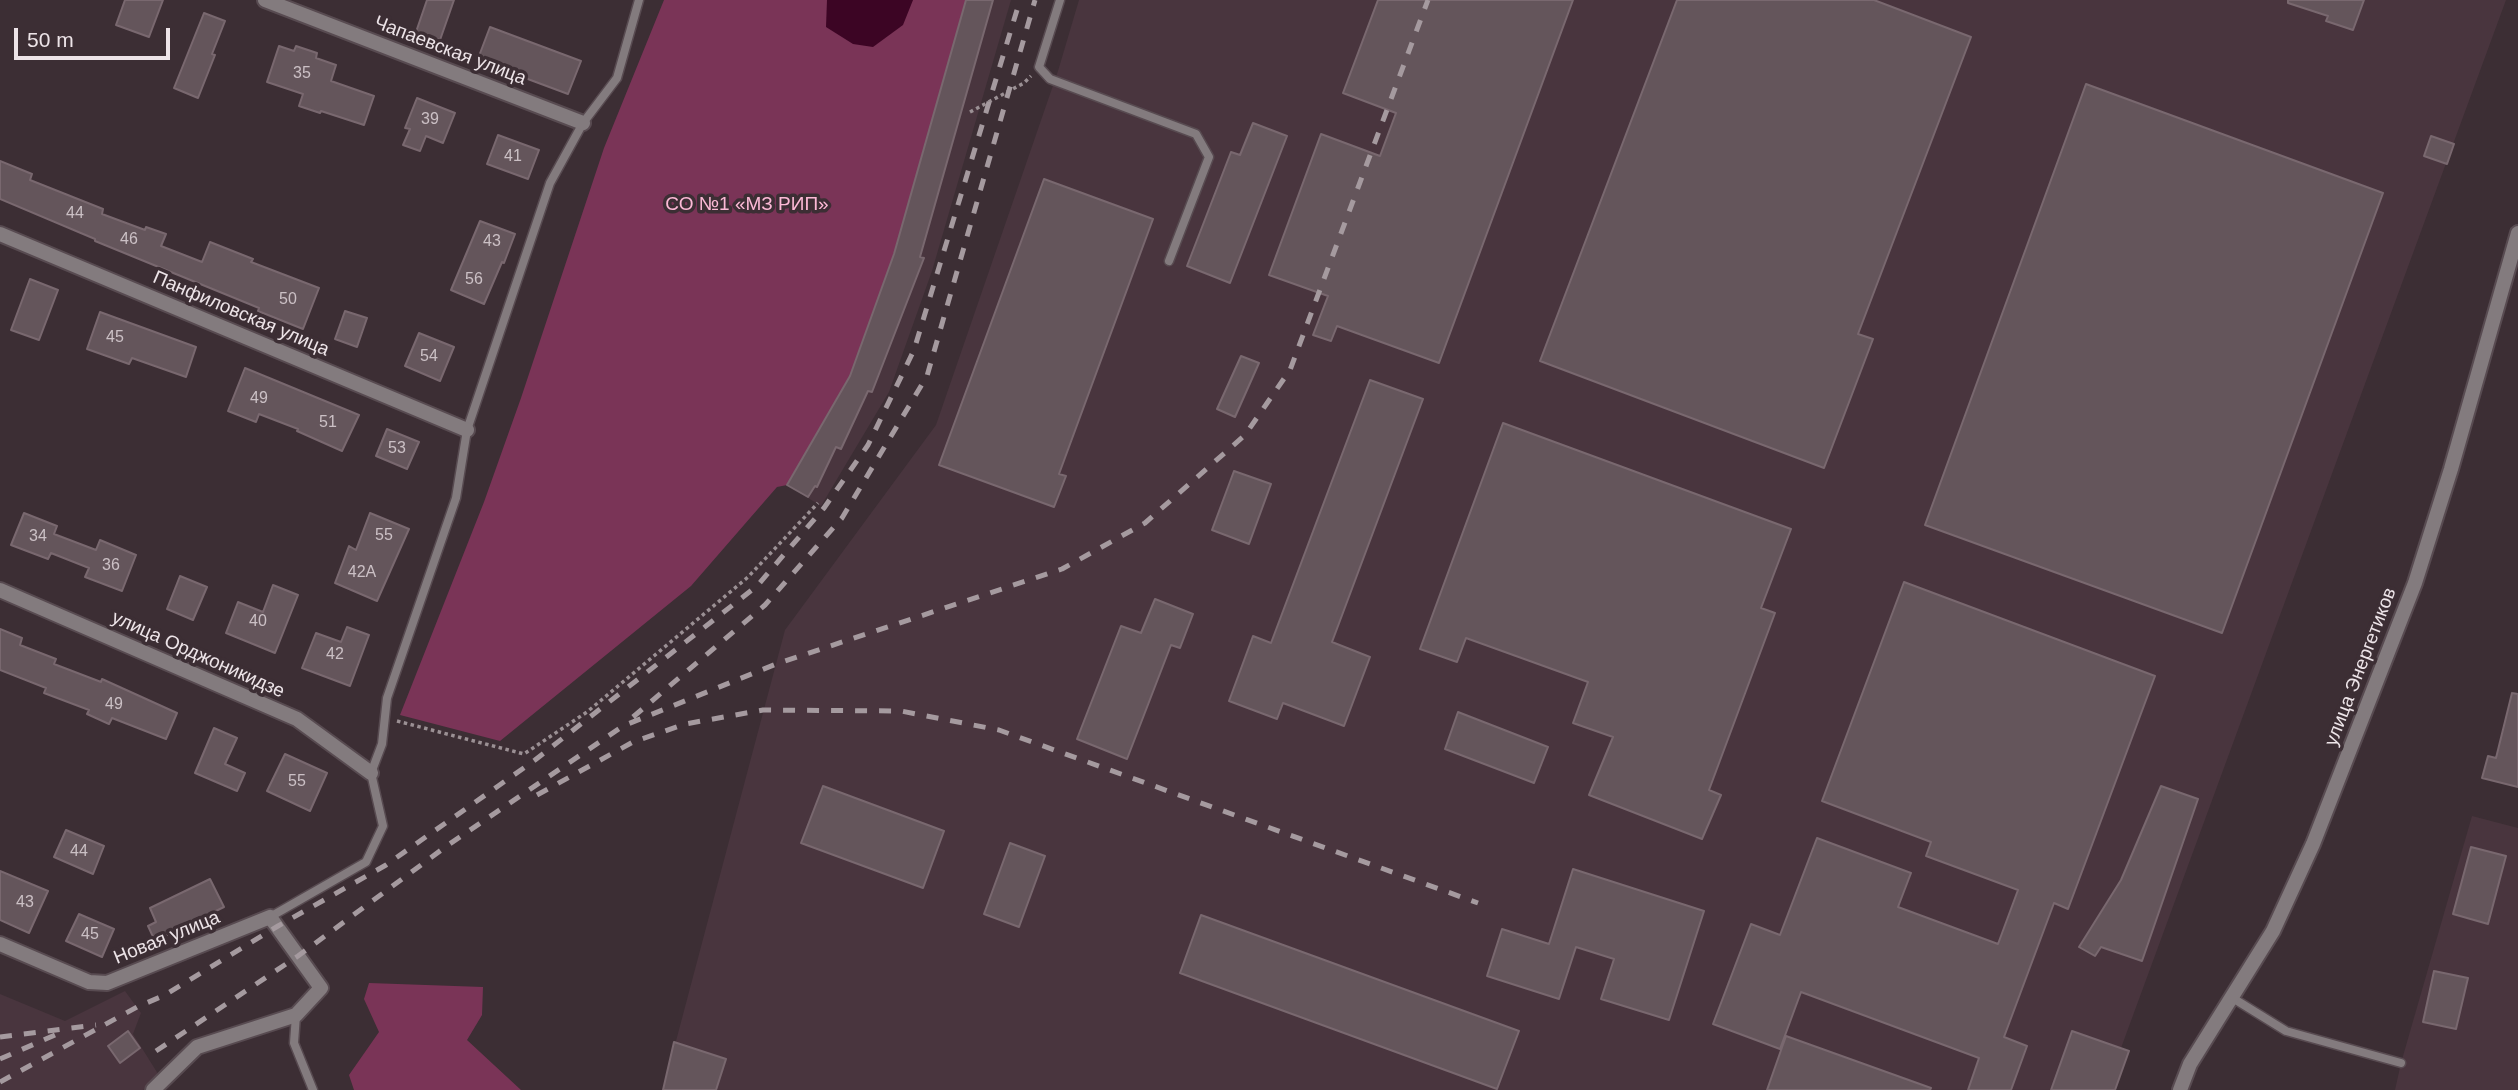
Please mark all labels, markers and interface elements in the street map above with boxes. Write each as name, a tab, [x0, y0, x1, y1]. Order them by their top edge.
street label: Чапаевская улица	[371, 11, 529, 91]
scale bar	[18, 14, 173, 58]
text: 50 m	[27, 28, 74, 51]
house number: 35	[293, 64, 311, 84]
house number: 39	[421, 110, 439, 130]
house number: 41	[504, 147, 522, 167]
park label: СО №1 «МЗ РИП»	[665, 194, 829, 216]
house number: 44	[66, 204, 84, 224]
house number: 46	[120, 230, 138, 250]
house number: 43	[483, 232, 501, 252]
street label: Панфиловская улица	[149, 267, 333, 361]
house number: 56	[465, 270, 483, 290]
house number: 50	[279, 290, 297, 310]
house number: 45	[106, 328, 124, 348]
house number: 54	[420, 347, 438, 367]
house number: 49	[250, 389, 268, 409]
house number: 51	[319, 413, 337, 433]
house number: 53	[388, 439, 406, 459]
house number: 55	[375, 526, 393, 546]
house number: 34	[29, 527, 47, 547]
house number: 36	[102, 556, 120, 576]
house number: 42А	[348, 563, 376, 583]
street label: улица Энергетиков	[2320, 585, 2402, 749]
street label: улица Орджоникидзе	[108, 607, 288, 703]
house number: 40	[249, 612, 267, 632]
house number: 42	[326, 645, 344, 665]
house number: 49	[105, 695, 123, 715]
house number: 55	[288, 772, 306, 792]
house number: 44	[70, 842, 88, 862]
house number: 43	[16, 893, 34, 913]
street label: Новая улица	[111, 906, 223, 970]
house number: 45	[81, 925, 99, 945]

